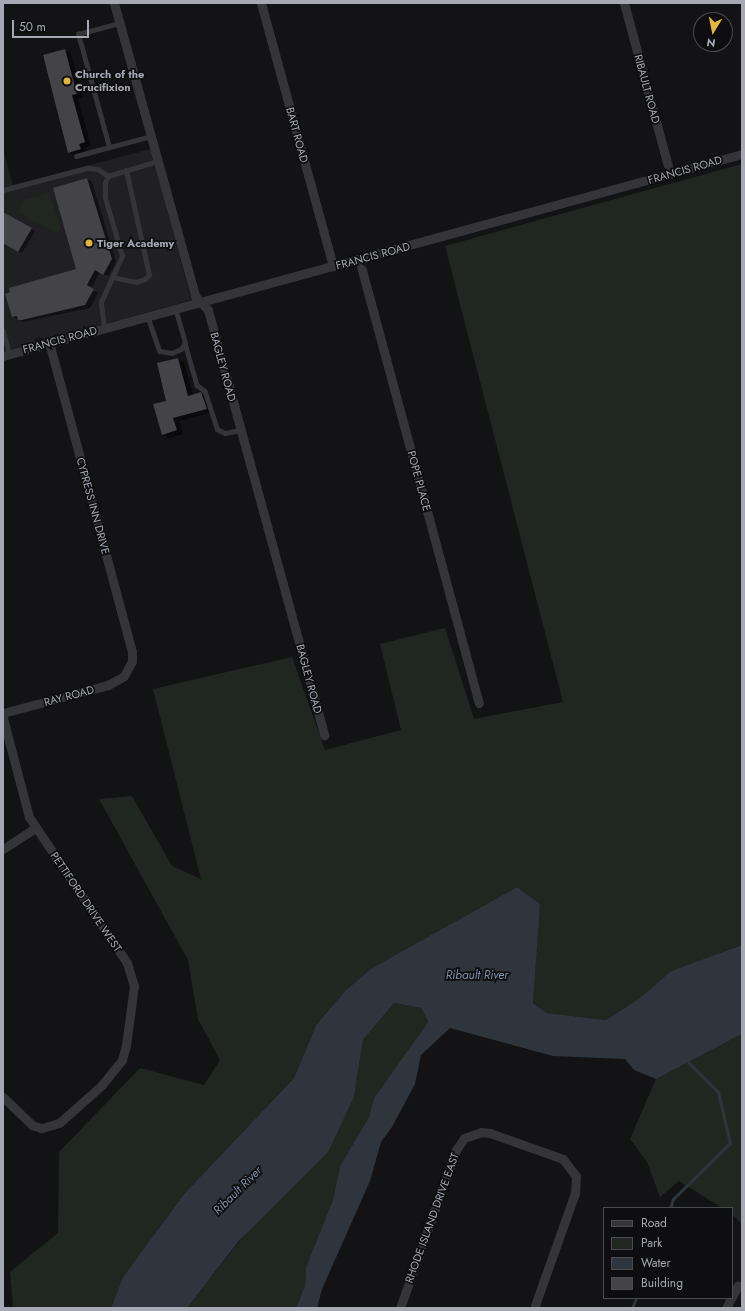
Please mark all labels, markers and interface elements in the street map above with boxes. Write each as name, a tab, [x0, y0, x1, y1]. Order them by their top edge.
scale bar	[14, 12, 91, 38]
north arrow	[693, 12, 733, 52]
text: 50 m	[19, 18, 46, 36]
text: N	[705, 34, 717, 51]
street label: RIBAULT ROAD	[631, 53, 663, 125]
place label: Church of the Crucifixion	[75, 68, 144, 94]
marker: Church of the Crucifixion	[62, 76, 72, 86]
street label: BART ROAD	[283, 106, 311, 164]
street label: FRANCIS ROAD	[647, 153, 723, 187]
place label: Tiger Academy	[97, 236, 174, 250]
marker: Tiger Academy	[84, 238, 94, 248]
street label: FRANCIS ROAD	[334, 240, 412, 272]
street label: FRANCIS ROAD	[21, 324, 99, 356]
street label: BAGLEY ROAD	[207, 331, 239, 403]
street label: POPE PLACE	[405, 449, 433, 513]
street label: CYPRESS INN DRIVE	[74, 456, 112, 556]
street label: BAGLEY ROAD	[293, 643, 325, 715]
street label: RAY ROAD	[42, 683, 96, 709]
street label: PETTIFORD DRIVE WEST	[48, 850, 124, 954]
water label: Ribault River	[446, 969, 508, 983]
street label: RHODE ISLAND DRIVE EAST	[402, 1151, 462, 1285]
water label: Ribault River	[211, 1164, 265, 1218]
legend	[603, 1207, 733, 1299]
text: Road	[641, 1214, 667, 1232]
text: Park	[641, 1234, 662, 1252]
text: Water	[641, 1254, 671, 1272]
text: Building	[641, 1274, 683, 1292]

